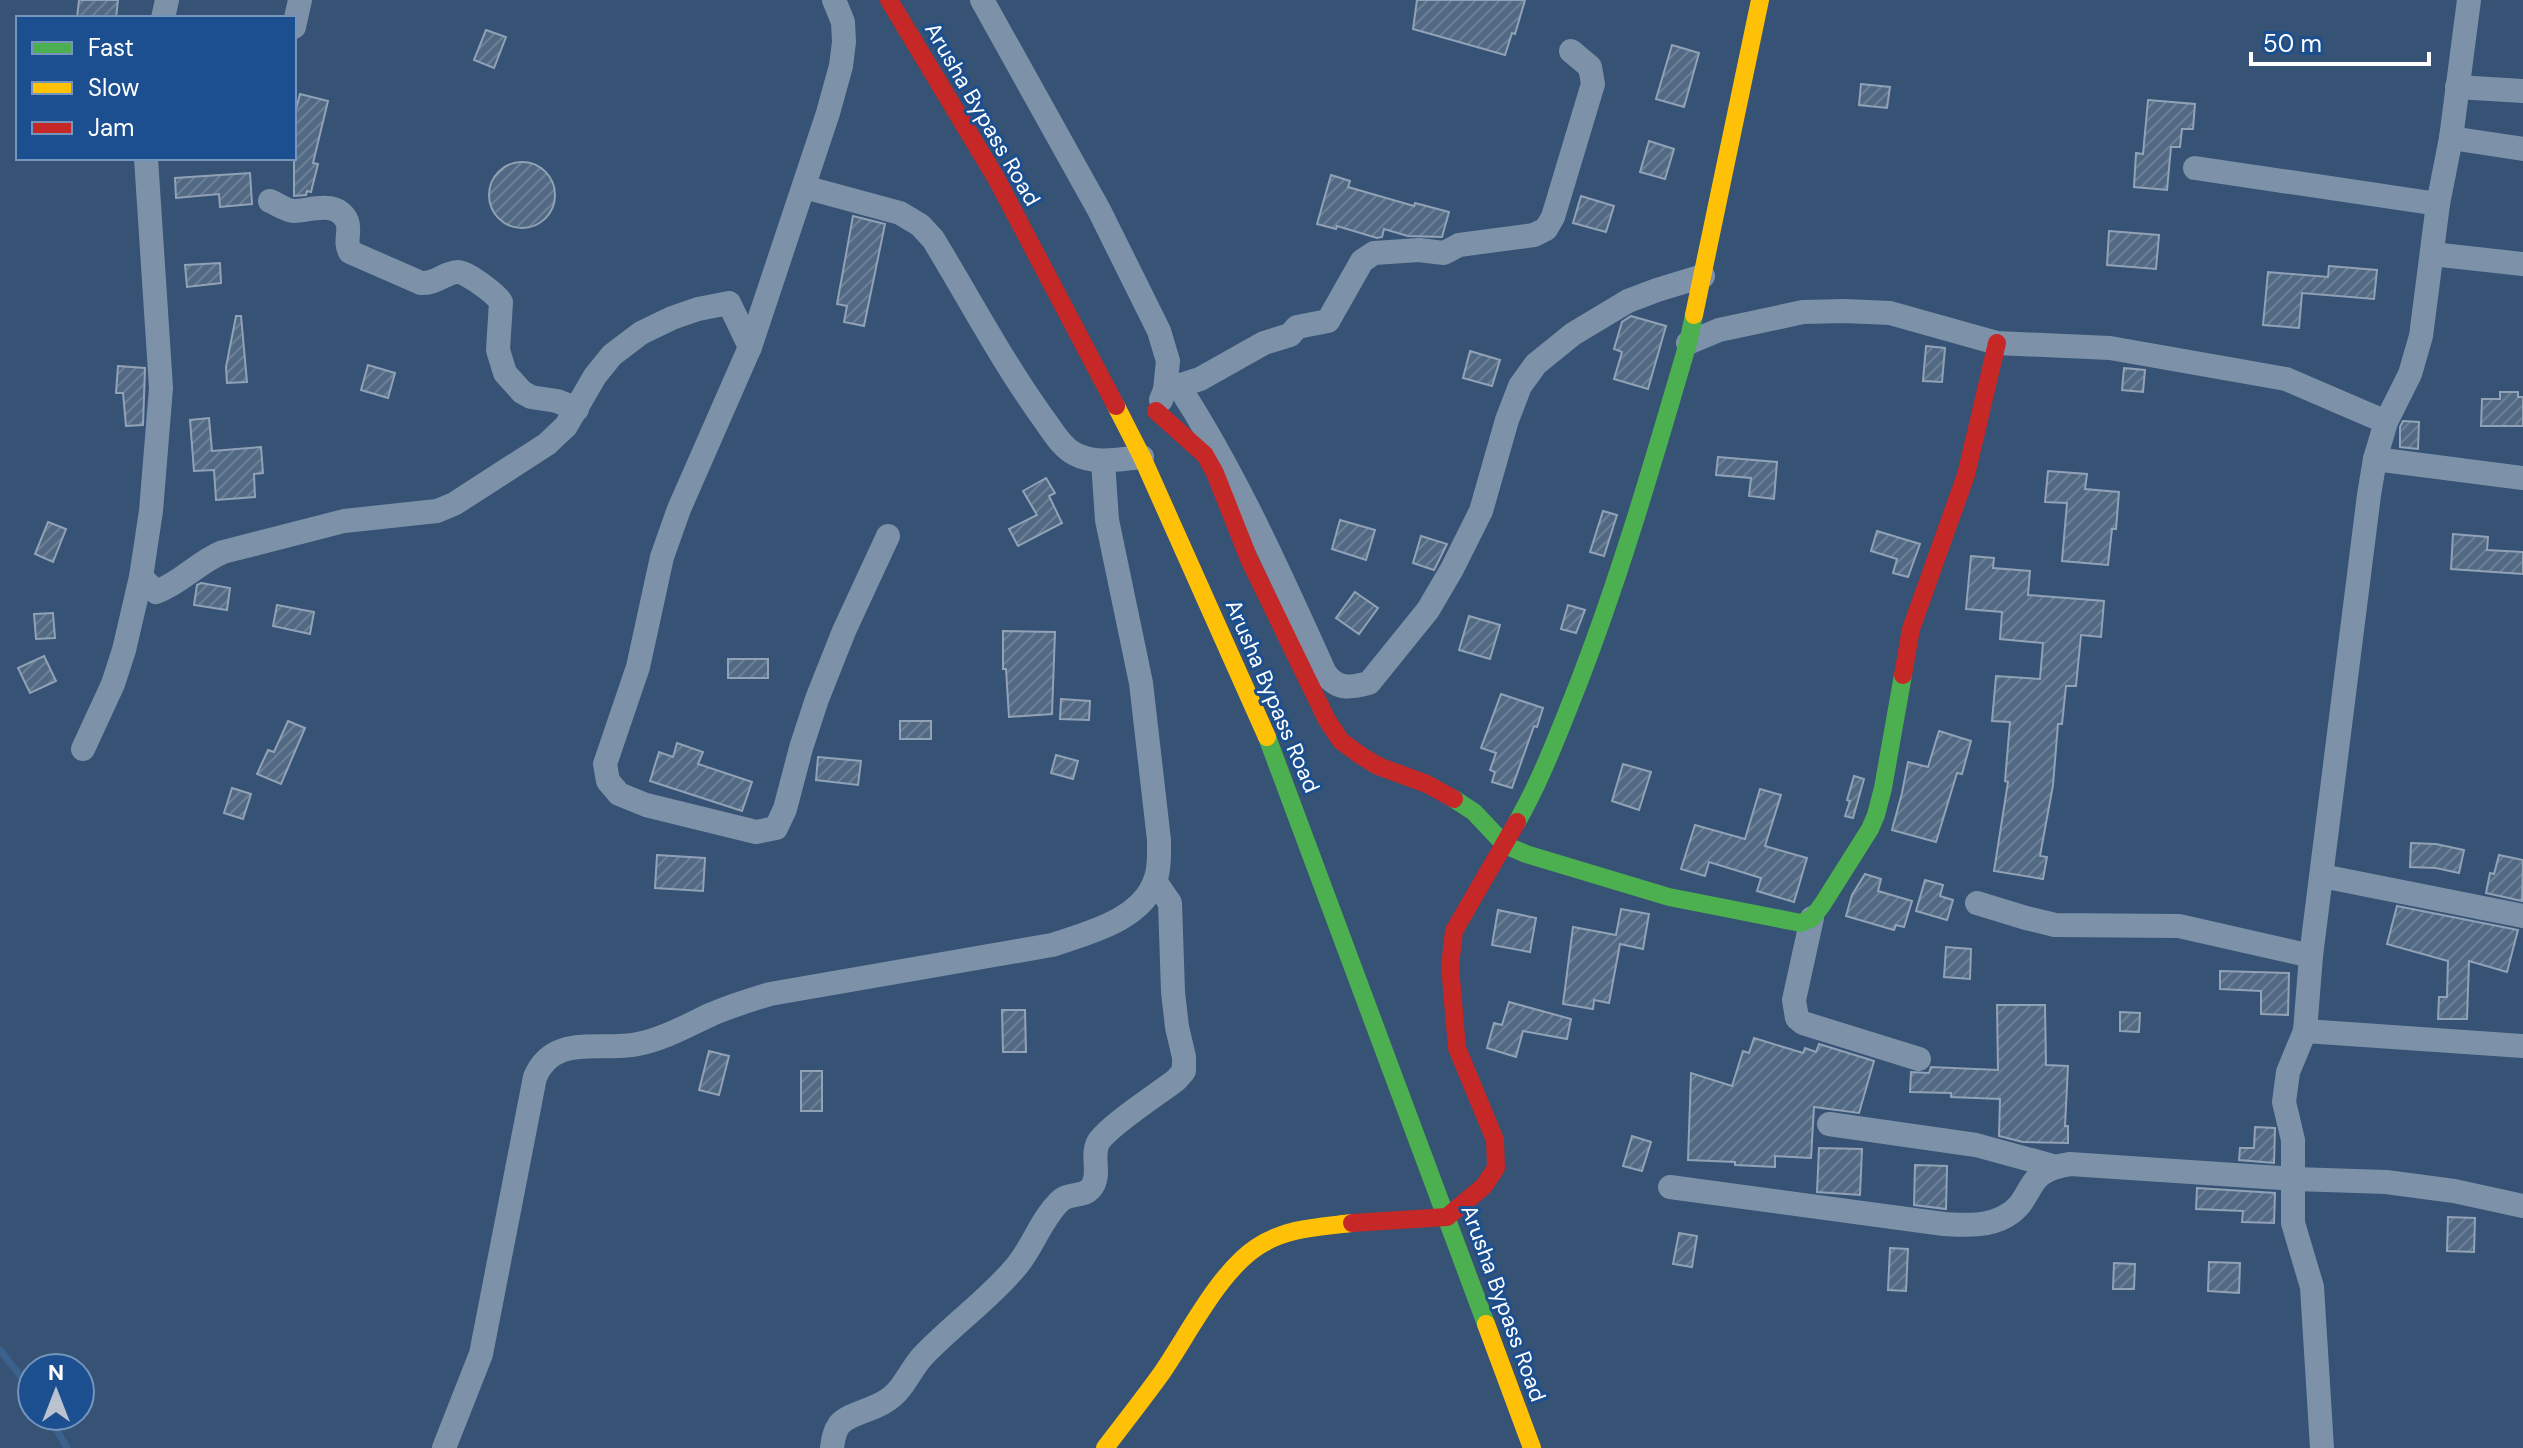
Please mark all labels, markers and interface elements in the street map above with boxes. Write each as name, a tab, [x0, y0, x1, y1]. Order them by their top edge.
legend	[16, 16, 296, 160]
scale bar	[2251, 16, 2429, 66]
street label: Arusha Bypass Road	[918, 17, 1047, 211]
text: 50 m	[2263, 28, 2322, 59]
text: Fast	[88, 32, 134, 63]
text: Slow	[88, 72, 139, 103]
text: Jam	[88, 112, 134, 143]
street label: Arusha Bypass Road	[1219, 595, 1326, 797]
street label: Arusha Bypass Road	[1454, 1201, 1553, 1406]
north arrow	[16, 1352, 96, 1432]
text: N	[48, 1358, 64, 1387]

